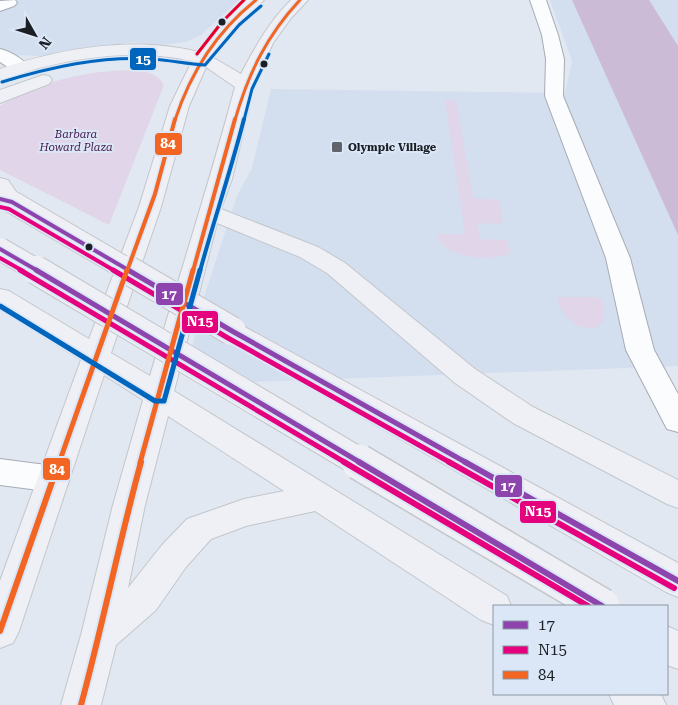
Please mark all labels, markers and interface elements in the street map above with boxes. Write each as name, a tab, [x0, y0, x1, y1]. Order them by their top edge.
north arrow	[10, 10, 60, 60]
unlabelled marker	[217, 17, 227, 27]
text: N	[35, 34, 55, 53]
line badge: 15	[129, 47, 157, 71]
text: 15	[135, 51, 151, 67]
unlabelled marker	[259, 59, 269, 69]
park label: Barbara Howard Plaza	[38, 128, 113, 154]
line badge: 84	[154, 132, 183, 156]
text: 84	[160, 135, 176, 151]
marker: Olympic Village	[330, 140, 344, 154]
place label: Olympic Village	[348, 141, 437, 154]
unlabelled marker	[84, 242, 94, 252]
line badge: 17	[155, 282, 184, 306]
text: 17	[161, 286, 177, 302]
line badge: N15	[181, 310, 219, 334]
text: N15	[187, 313, 213, 329]
line badge: 84	[42, 457, 71, 481]
text: 84	[49, 461, 65, 477]
line badge: 17	[494, 474, 523, 498]
text: 17	[500, 478, 516, 494]
line badge: N15	[519, 500, 557, 524]
text: N15	[525, 503, 551, 519]
legend	[493, 605, 668, 695]
text: 17	[538, 616, 555, 634]
text: N15	[538, 641, 567, 659]
text: 84	[538, 666, 555, 684]

